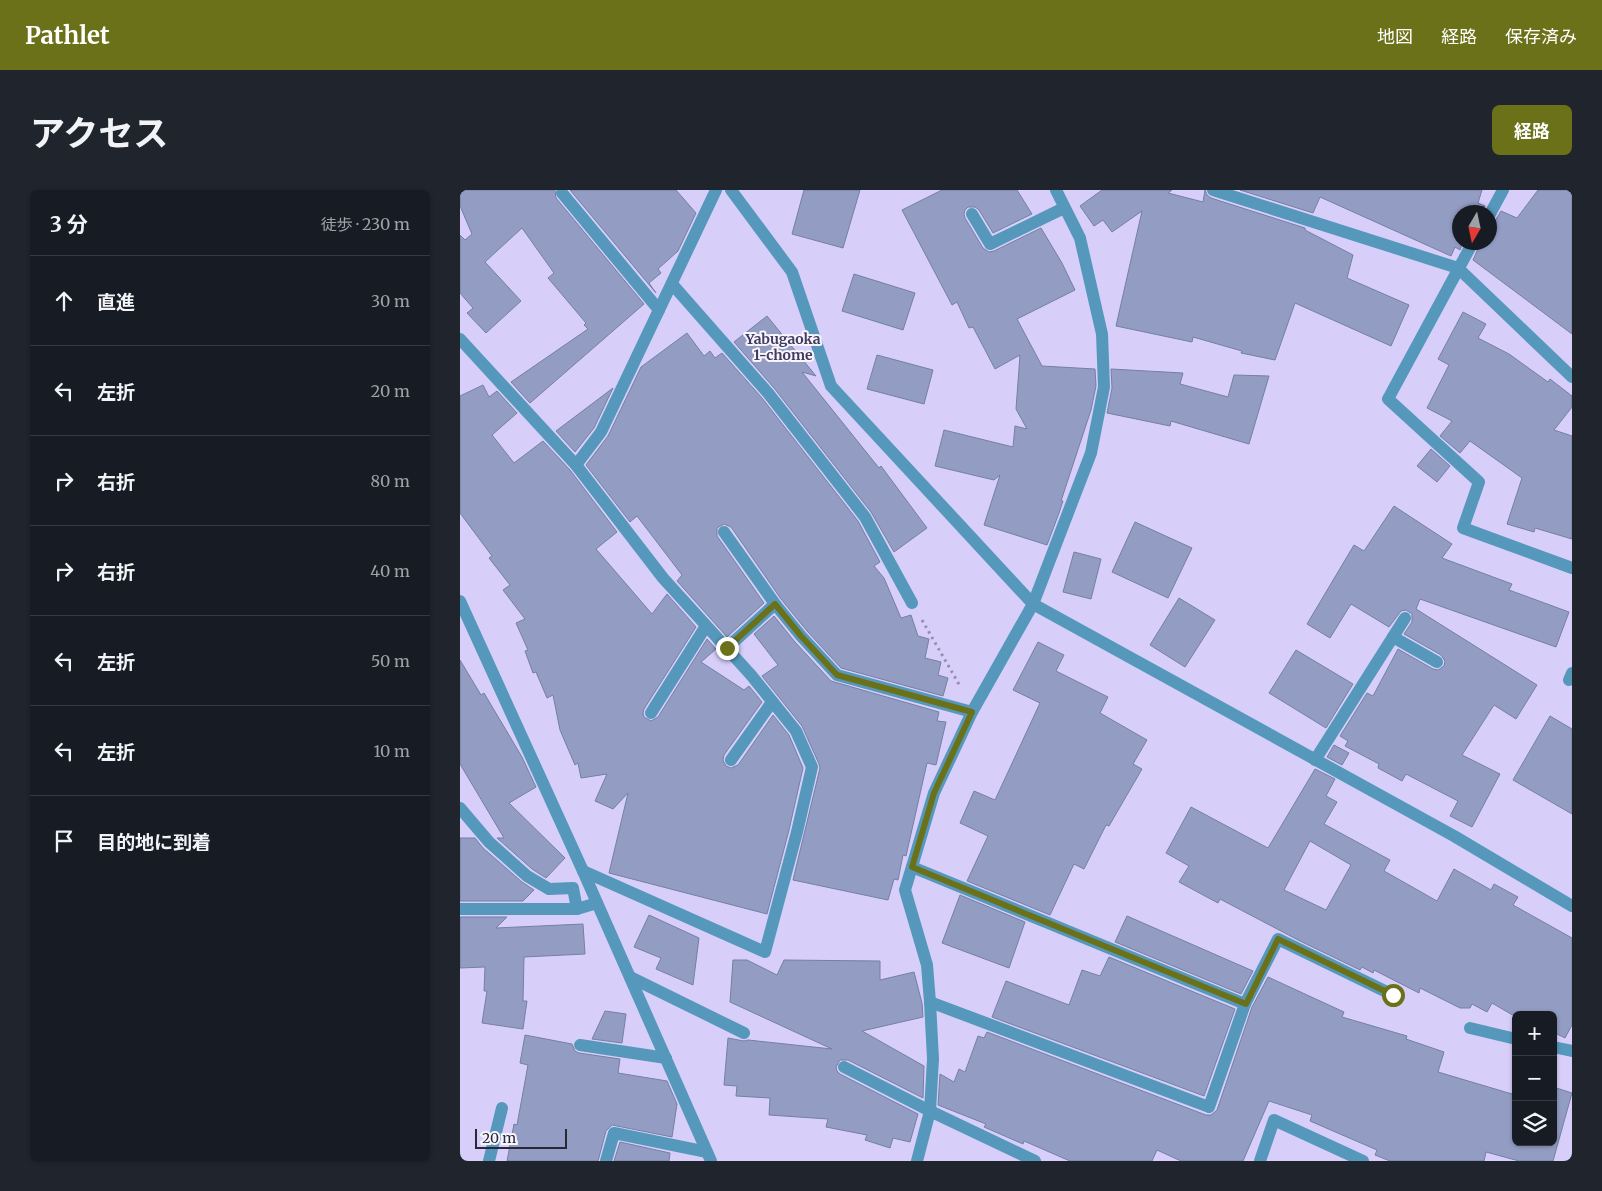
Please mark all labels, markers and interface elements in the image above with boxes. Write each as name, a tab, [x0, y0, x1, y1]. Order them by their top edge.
text: Pathlet	[25, 20, 110, 51]
text: 地図	[1377, 25, 1413, 48]
text: 経路	[1441, 25, 1477, 48]
text: 保存済み	[1505, 25, 1577, 48]
button: 経路	[1492, 105, 1572, 155]
text: アクセス	[30, 112, 168, 156]
north arrow	[1452, 205, 1497, 250]
text: 3 分	[50, 211, 88, 238]
text: 徒歩 · 230 m	[321, 214, 410, 234]
icon: ahead	[50, 287, 78, 315]
text: 直進	[97, 290, 135, 314]
text: 30 m	[371, 291, 410, 311]
district label: Yabugaoka 1-chome	[744, 330, 821, 364]
icon: left	[50, 377, 78, 405]
text: 左折	[97, 380, 135, 404]
text: 20 m	[371, 381, 410, 401]
icon: right	[50, 467, 78, 495]
text: 右折	[97, 470, 135, 494]
text: 80 m	[371, 471, 410, 491]
icon: right	[50, 557, 78, 585]
text: 右折	[97, 560, 135, 584]
text: 40 m	[370, 561, 410, 581]
route end	[716, 637, 739, 660]
icon: left	[50, 647, 78, 675]
text: 左折	[97, 650, 135, 674]
text: 50 m	[371, 651, 410, 671]
icon: left	[50, 737, 78, 765]
text: 左折	[97, 740, 135, 764]
text: 10 m	[373, 741, 410, 761]
icon: arrive	[50, 827, 78, 855]
text: 目的地に到着	[97, 830, 211, 854]
route start	[1382, 984, 1405, 1007]
map controls	[1512, 1011, 1557, 1146]
button: +	[1512, 1011, 1557, 1056]
button: −	[1512, 1056, 1557, 1101]
button: layers	[1512, 1101, 1557, 1146]
scale bar	[475, 1126, 568, 1149]
text: 20 m	[482, 1129, 516, 1147]

